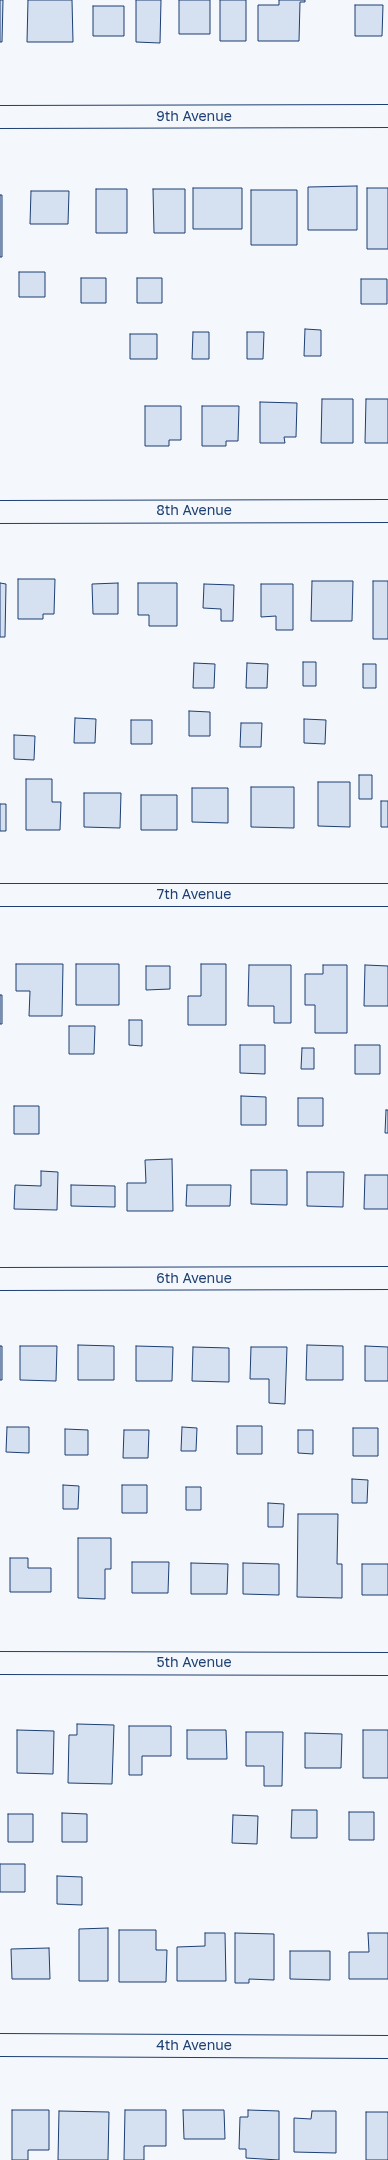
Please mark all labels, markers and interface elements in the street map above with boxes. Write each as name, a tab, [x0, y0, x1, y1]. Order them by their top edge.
street label: 9th Avenue	[156, 109, 232, 125]
street label: 8th Avenue	[156, 503, 232, 519]
street label: 7th Avenue	[157, 887, 231, 903]
street label: 6th Avenue	[156, 1271, 232, 1287]
street label: 5th Avenue	[156, 1655, 232, 1671]
street label: 4th Avenue	[156, 2038, 232, 2054]

